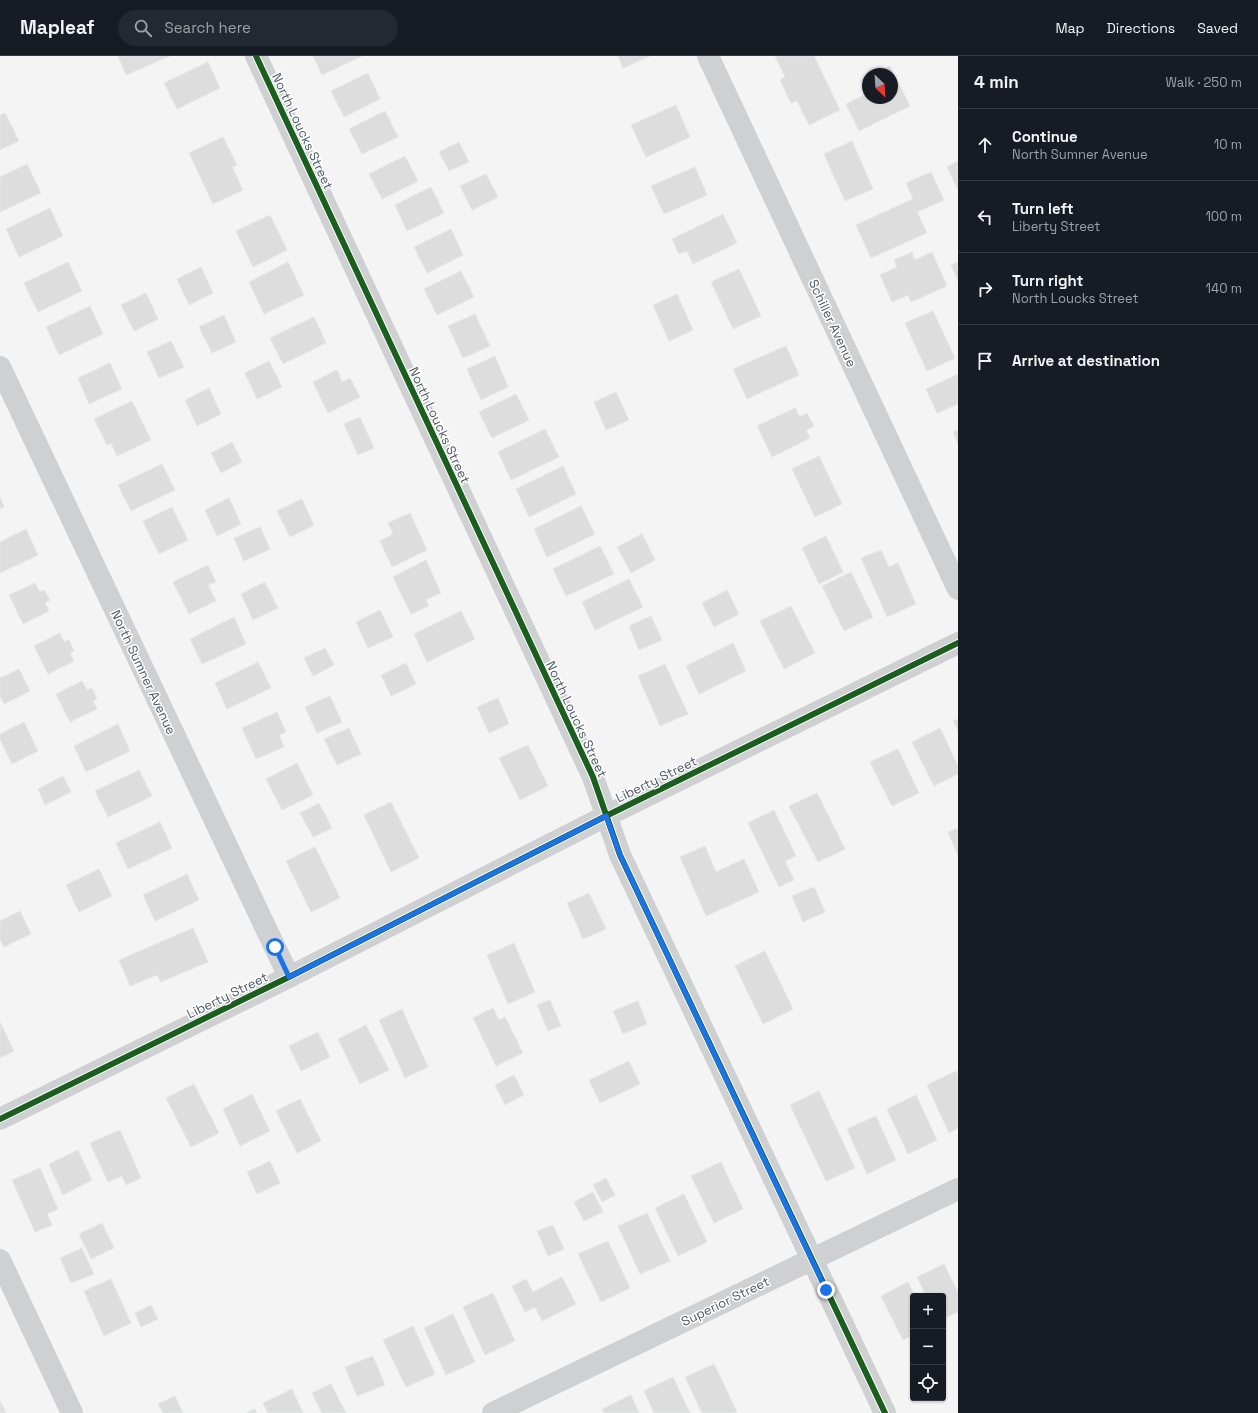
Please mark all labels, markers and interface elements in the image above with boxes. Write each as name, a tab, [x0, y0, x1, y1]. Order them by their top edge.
search box	[118, 10, 398, 46]
text: Mapleaf	[20, 15, 94, 40]
icon: search	[132, 17, 154, 39]
text: Search here	[164, 18, 251, 37]
text: Map	[1055, 19, 1085, 37]
text: Directions	[1107, 19, 1175, 37]
text: Saved	[1197, 19, 1238, 37]
north arrow	[862, 68, 898, 104]
street label: North Loucks Street	[268, 70, 337, 192]
text: 4 min	[974, 71, 1019, 93]
text: Walk · 250 m	[1166, 74, 1242, 91]
text: Continue	[1012, 127, 1078, 146]
icon: ahead	[974, 134, 996, 156]
text: 10 m	[1214, 136, 1242, 153]
text: North Sumner Avenue	[1012, 146, 1148, 163]
text: Turn left	[1012, 199, 1074, 218]
icon: left	[974, 206, 996, 228]
text: 100 m	[1205, 208, 1242, 225]
text: Liberty Street	[1012, 218, 1100, 235]
text: Turn right	[1012, 271, 1083, 290]
street label: Schiller Avenue	[805, 277, 860, 370]
icon: right	[974, 278, 996, 300]
text: 140 m	[1206, 280, 1242, 297]
text: North Loucks Street	[1012, 290, 1138, 307]
icon: arrive	[974, 350, 996, 372]
text: Arrive at destination	[1012, 351, 1160, 370]
street label: North Loucks Street	[405, 364, 474, 486]
street label: North Sumner Avenue	[107, 607, 180, 737]
street label: North Loucks Street	[542, 658, 611, 780]
street label: Liberty Street	[613, 752, 700, 806]
route start	[266, 938, 284, 956]
street label: Liberty Street	[184, 968, 271, 1022]
street label: Superior Street	[678, 1273, 772, 1330]
route end	[817, 1281, 835, 1299]
map controls	[910, 1293, 946, 1401]
button: +	[910, 1293, 946, 1329]
button: −	[910, 1329, 946, 1365]
button: locate	[910, 1365, 946, 1401]

